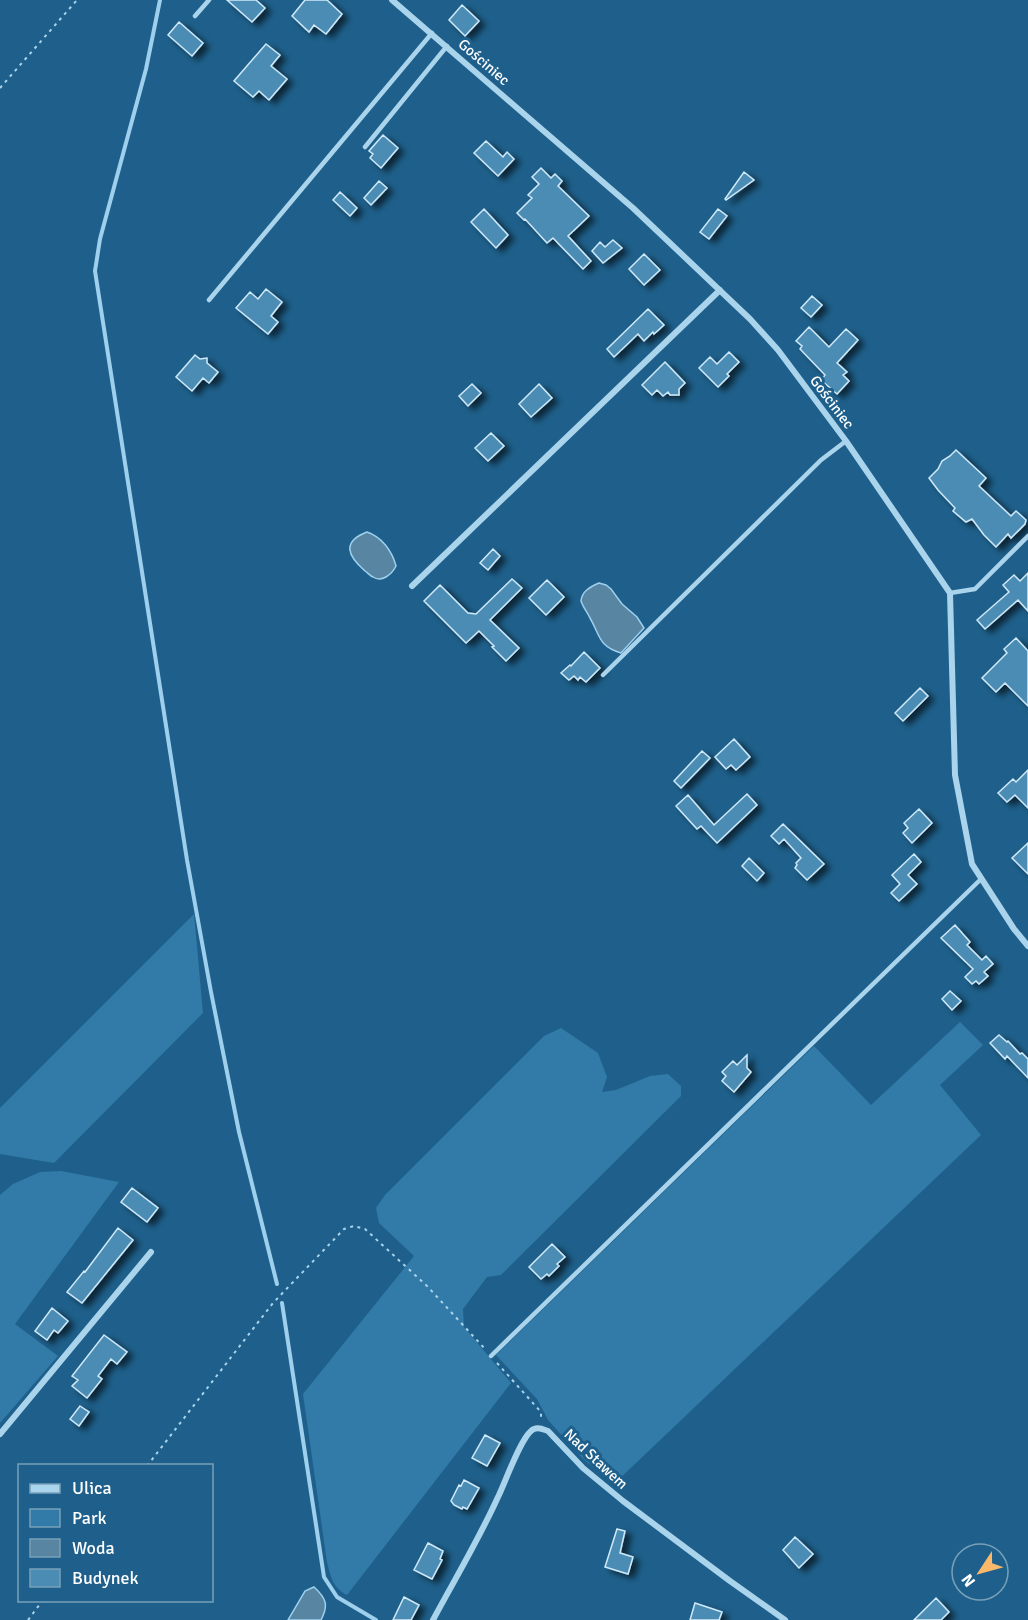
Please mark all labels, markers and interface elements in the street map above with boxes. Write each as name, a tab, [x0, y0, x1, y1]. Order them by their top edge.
street label: Gościniec	[455, 35, 513, 89]
street label: Gościniec	[806, 372, 858, 432]
street label: Nad Stawem	[561, 1425, 631, 1493]
legend	[18, 1464, 213, 1602]
text: Ulica	[72, 1477, 112, 1499]
text: Park	[72, 1507, 107, 1529]
text: Woda	[72, 1537, 115, 1559]
north arrow	[950, 1542, 1010, 1602]
text: Budynek	[72, 1567, 139, 1589]
text: N	[957, 1570, 980, 1591]

